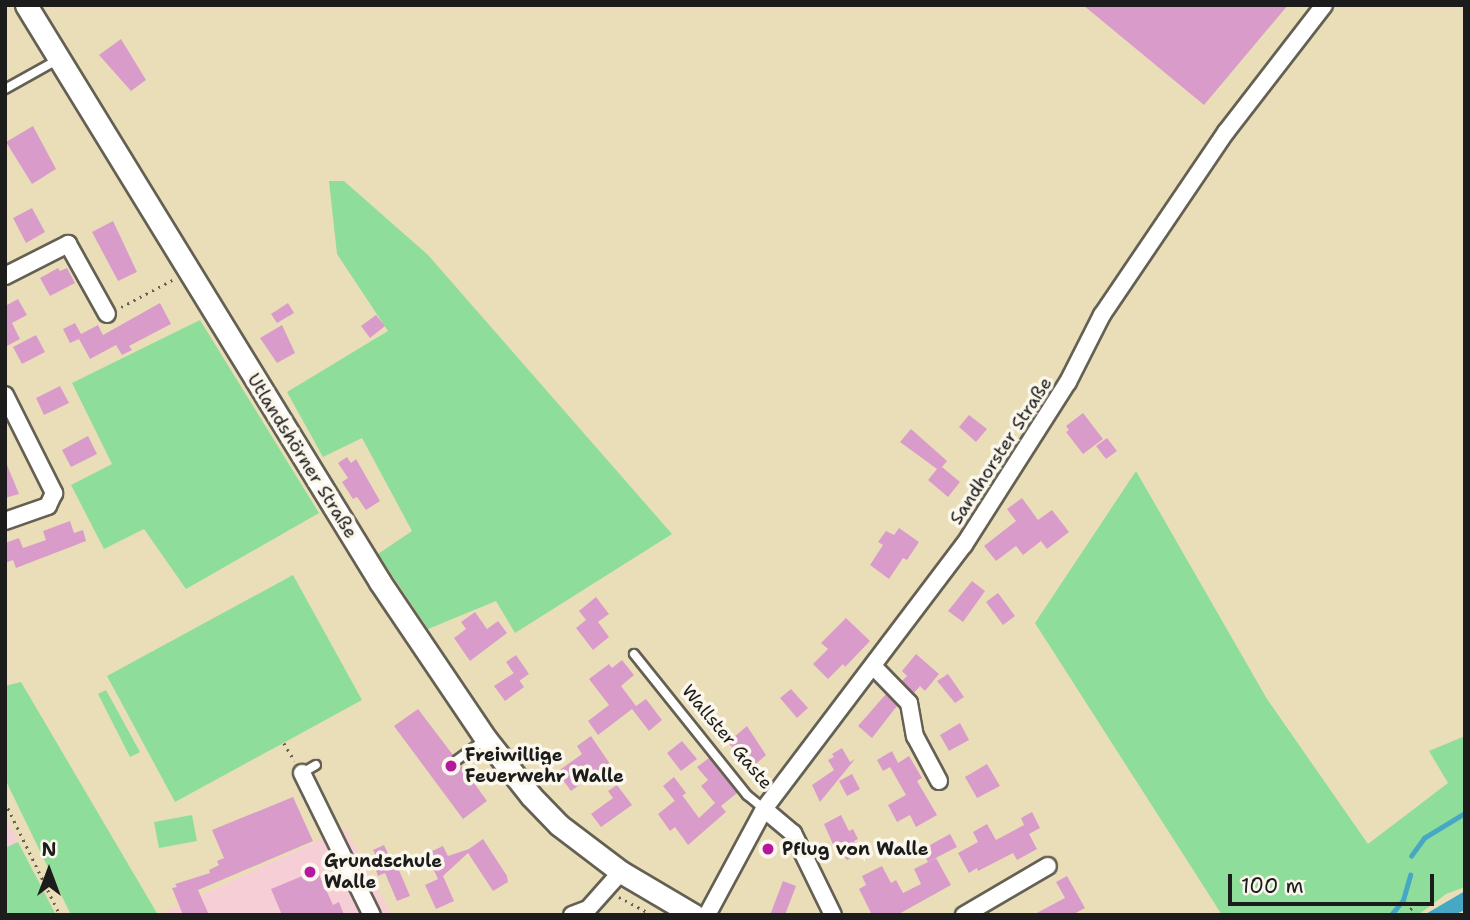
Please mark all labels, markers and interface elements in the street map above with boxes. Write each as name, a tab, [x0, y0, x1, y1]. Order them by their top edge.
street label: Utlandshörner Straße	[242, 370, 362, 542]
street label: Sandhorster Straße	[945, 373, 1057, 529]
street label: Wallster Gaste	[677, 680, 777, 794]
place label: Freiwillige Feuerwehr Walle	[465, 745, 624, 788]
marker: Freiwillige Feuerwehr Walle	[443, 758, 459, 774]
north arrow	[14, 836, 84, 906]
text: N	[41, 837, 57, 862]
place label: Pflug von Walle	[782, 838, 928, 860]
marker: Pflug von Walle	[760, 841, 776, 857]
place label: Grundschule Walle	[324, 851, 442, 894]
scale bar	[1232, 860, 1438, 904]
marker: Grundschule Walle	[302, 864, 318, 880]
text: 100 m	[1241, 872, 1304, 900]

